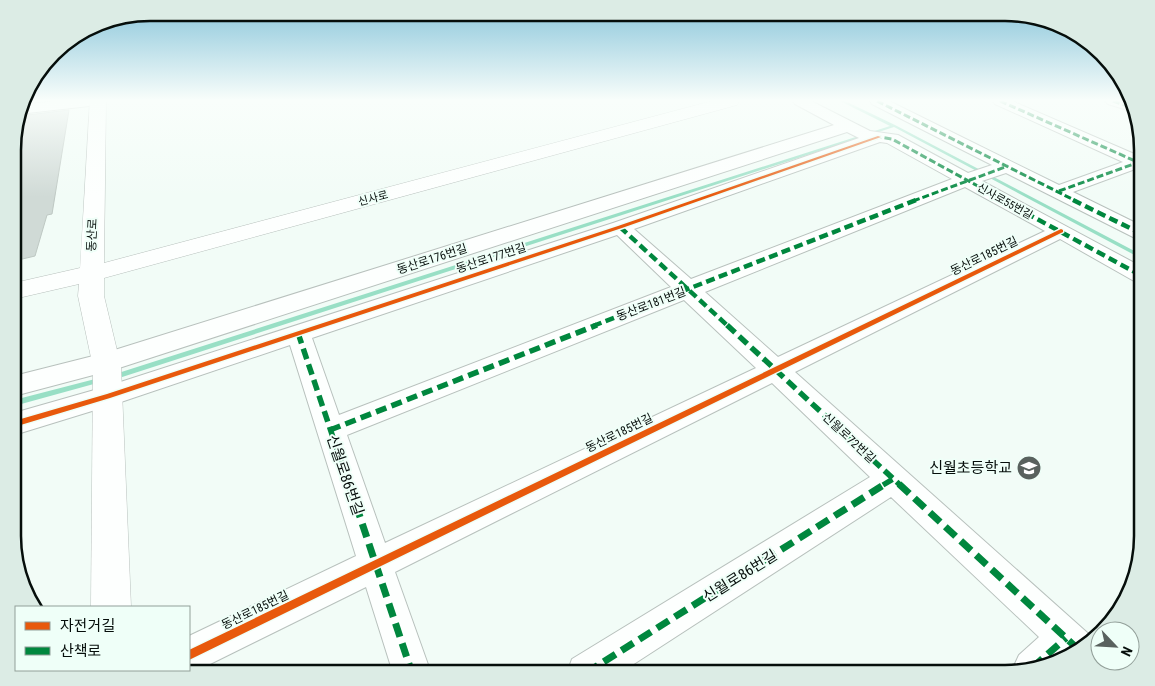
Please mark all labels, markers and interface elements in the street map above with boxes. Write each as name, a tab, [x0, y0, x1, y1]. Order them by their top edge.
street label: 신사로55번길	[975, 181, 1035, 222]
street label: 신사로	[357, 188, 389, 209]
street label: 동산로	[84, 218, 100, 252]
street label: 동산로185번길	[948, 234, 1020, 278]
street label: 동산로177번길	[454, 240, 528, 276]
street label: 동산로176번길	[395, 241, 469, 277]
street label: 동산로181번길	[614, 284, 688, 324]
street label: 신월로72번길	[820, 410, 878, 466]
street label: 동산로185번길	[583, 411, 655, 455]
street label: 신월로86번길	[323, 432, 367, 518]
school or university icon: 신월초등학교	[1016, 455, 1042, 481]
place label: 신월초등학교	[929, 459, 1012, 477]
street label: 신월로86번길	[700, 546, 780, 606]
street label: 동산로185번길	[219, 588, 291, 632]
legend	[15, 606, 190, 671]
text: 자전거길	[60, 617, 115, 635]
north arrow	[1090, 621, 1140, 671]
text: 산책로	[60, 642, 101, 660]
text: N	[1118, 644, 1136, 659]

